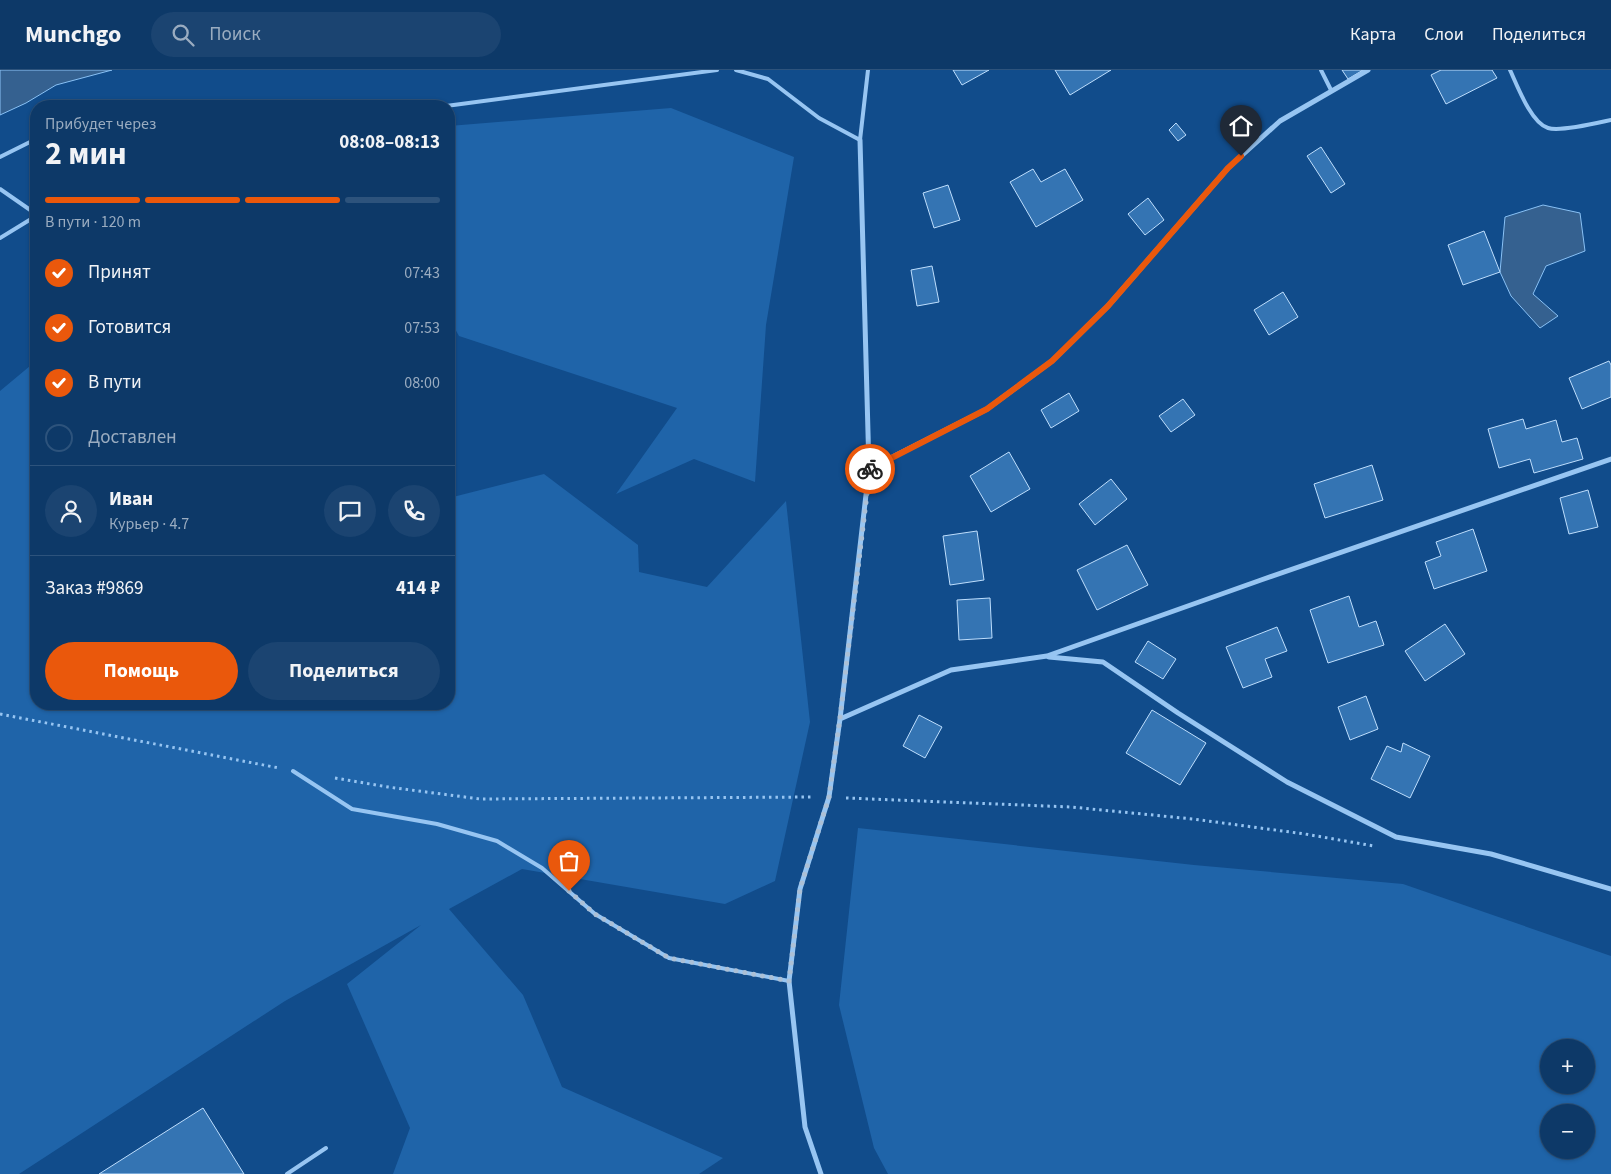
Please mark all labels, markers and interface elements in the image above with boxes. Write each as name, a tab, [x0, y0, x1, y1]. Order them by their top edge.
search box	[151, 12, 501, 57]
text: Munchgo	[25, 17, 121, 52]
icon: search	[169, 21, 197, 49]
text: Поиск	[209, 21, 261, 48]
text: Карта	[1350, 22, 1396, 47]
text: Слои	[1424, 22, 1464, 47]
text: Поделиться	[1492, 22, 1586, 47]
pin	[1220, 105, 1262, 156]
icon: home	[1227, 112, 1255, 140]
text: Прибудет через	[45, 113, 156, 135]
text: 08:08–08:13	[339, 129, 440, 156]
text: 2 мин	[45, 131, 127, 177]
text: В пути · 120 m	[45, 211, 141, 233]
icon: check	[45, 259, 73, 287]
text: Принят	[88, 259, 151, 286]
text: 07:43	[404, 262, 440, 284]
icon: check	[45, 314, 73, 342]
text: Готовится	[88, 314, 171, 341]
text: 07:53	[404, 317, 440, 339]
icon: check	[45, 369, 73, 397]
text: В пути	[88, 369, 142, 396]
text: 08:00	[404, 372, 440, 394]
text: Доставлен	[88, 424, 177, 451]
courier	[845, 444, 895, 494]
icon: bike	[856, 455, 884, 483]
button: person	[45, 485, 97, 537]
button: chat	[324, 485, 376, 537]
button: phone	[388, 485, 440, 537]
text: Иван	[109, 486, 153, 513]
text: Курьер · 4.7	[109, 513, 189, 535]
text: Заказ #9869	[45, 575, 144, 602]
text: 414 ₽	[396, 575, 440, 602]
button: Помощь	[45, 642, 238, 700]
button: Поделиться	[248, 642, 440, 700]
pin	[548, 840, 590, 891]
icon: bag	[555, 847, 583, 875]
map controls	[1540, 1039, 1595, 1159]
button: +	[1540, 1039, 1595, 1094]
button: −	[1540, 1104, 1595, 1159]

